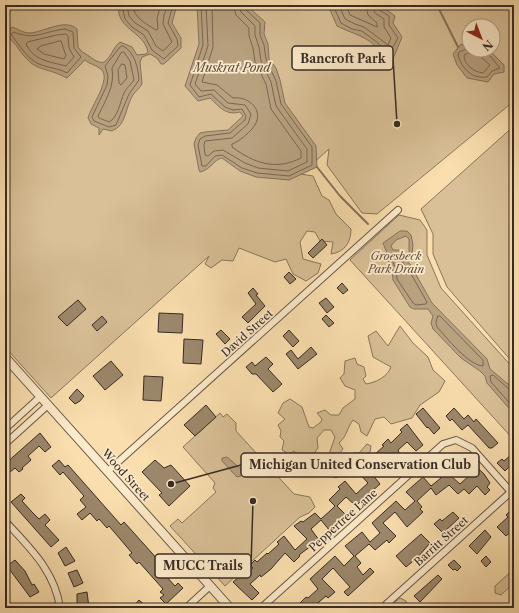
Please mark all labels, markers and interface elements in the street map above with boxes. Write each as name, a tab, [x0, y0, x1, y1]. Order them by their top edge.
north arrow	[461, 18, 501, 58]
text: N	[479, 37, 496, 54]
callout: Bancroft Park	[292, 46, 393, 70]
text: Bancroft Park	[300, 51, 387, 66]
water label: Muskrat Pond	[192, 60, 272, 75]
park label: Groesbeck Park Drain	[367, 249, 424, 276]
street label: David Street	[218, 306, 276, 360]
street label: Wood Street	[98, 445, 153, 504]
callout: Michigan United Conservation Club	[241, 453, 479, 477]
text: Michigan United Conservation Club	[249, 457, 471, 472]
street label: Peppertree Lane	[306, 486, 380, 554]
street label: Barritt Street	[411, 513, 471, 569]
callout: MUCC Trails	[155, 554, 251, 578]
text: MUCC Trails	[163, 558, 243, 573]

